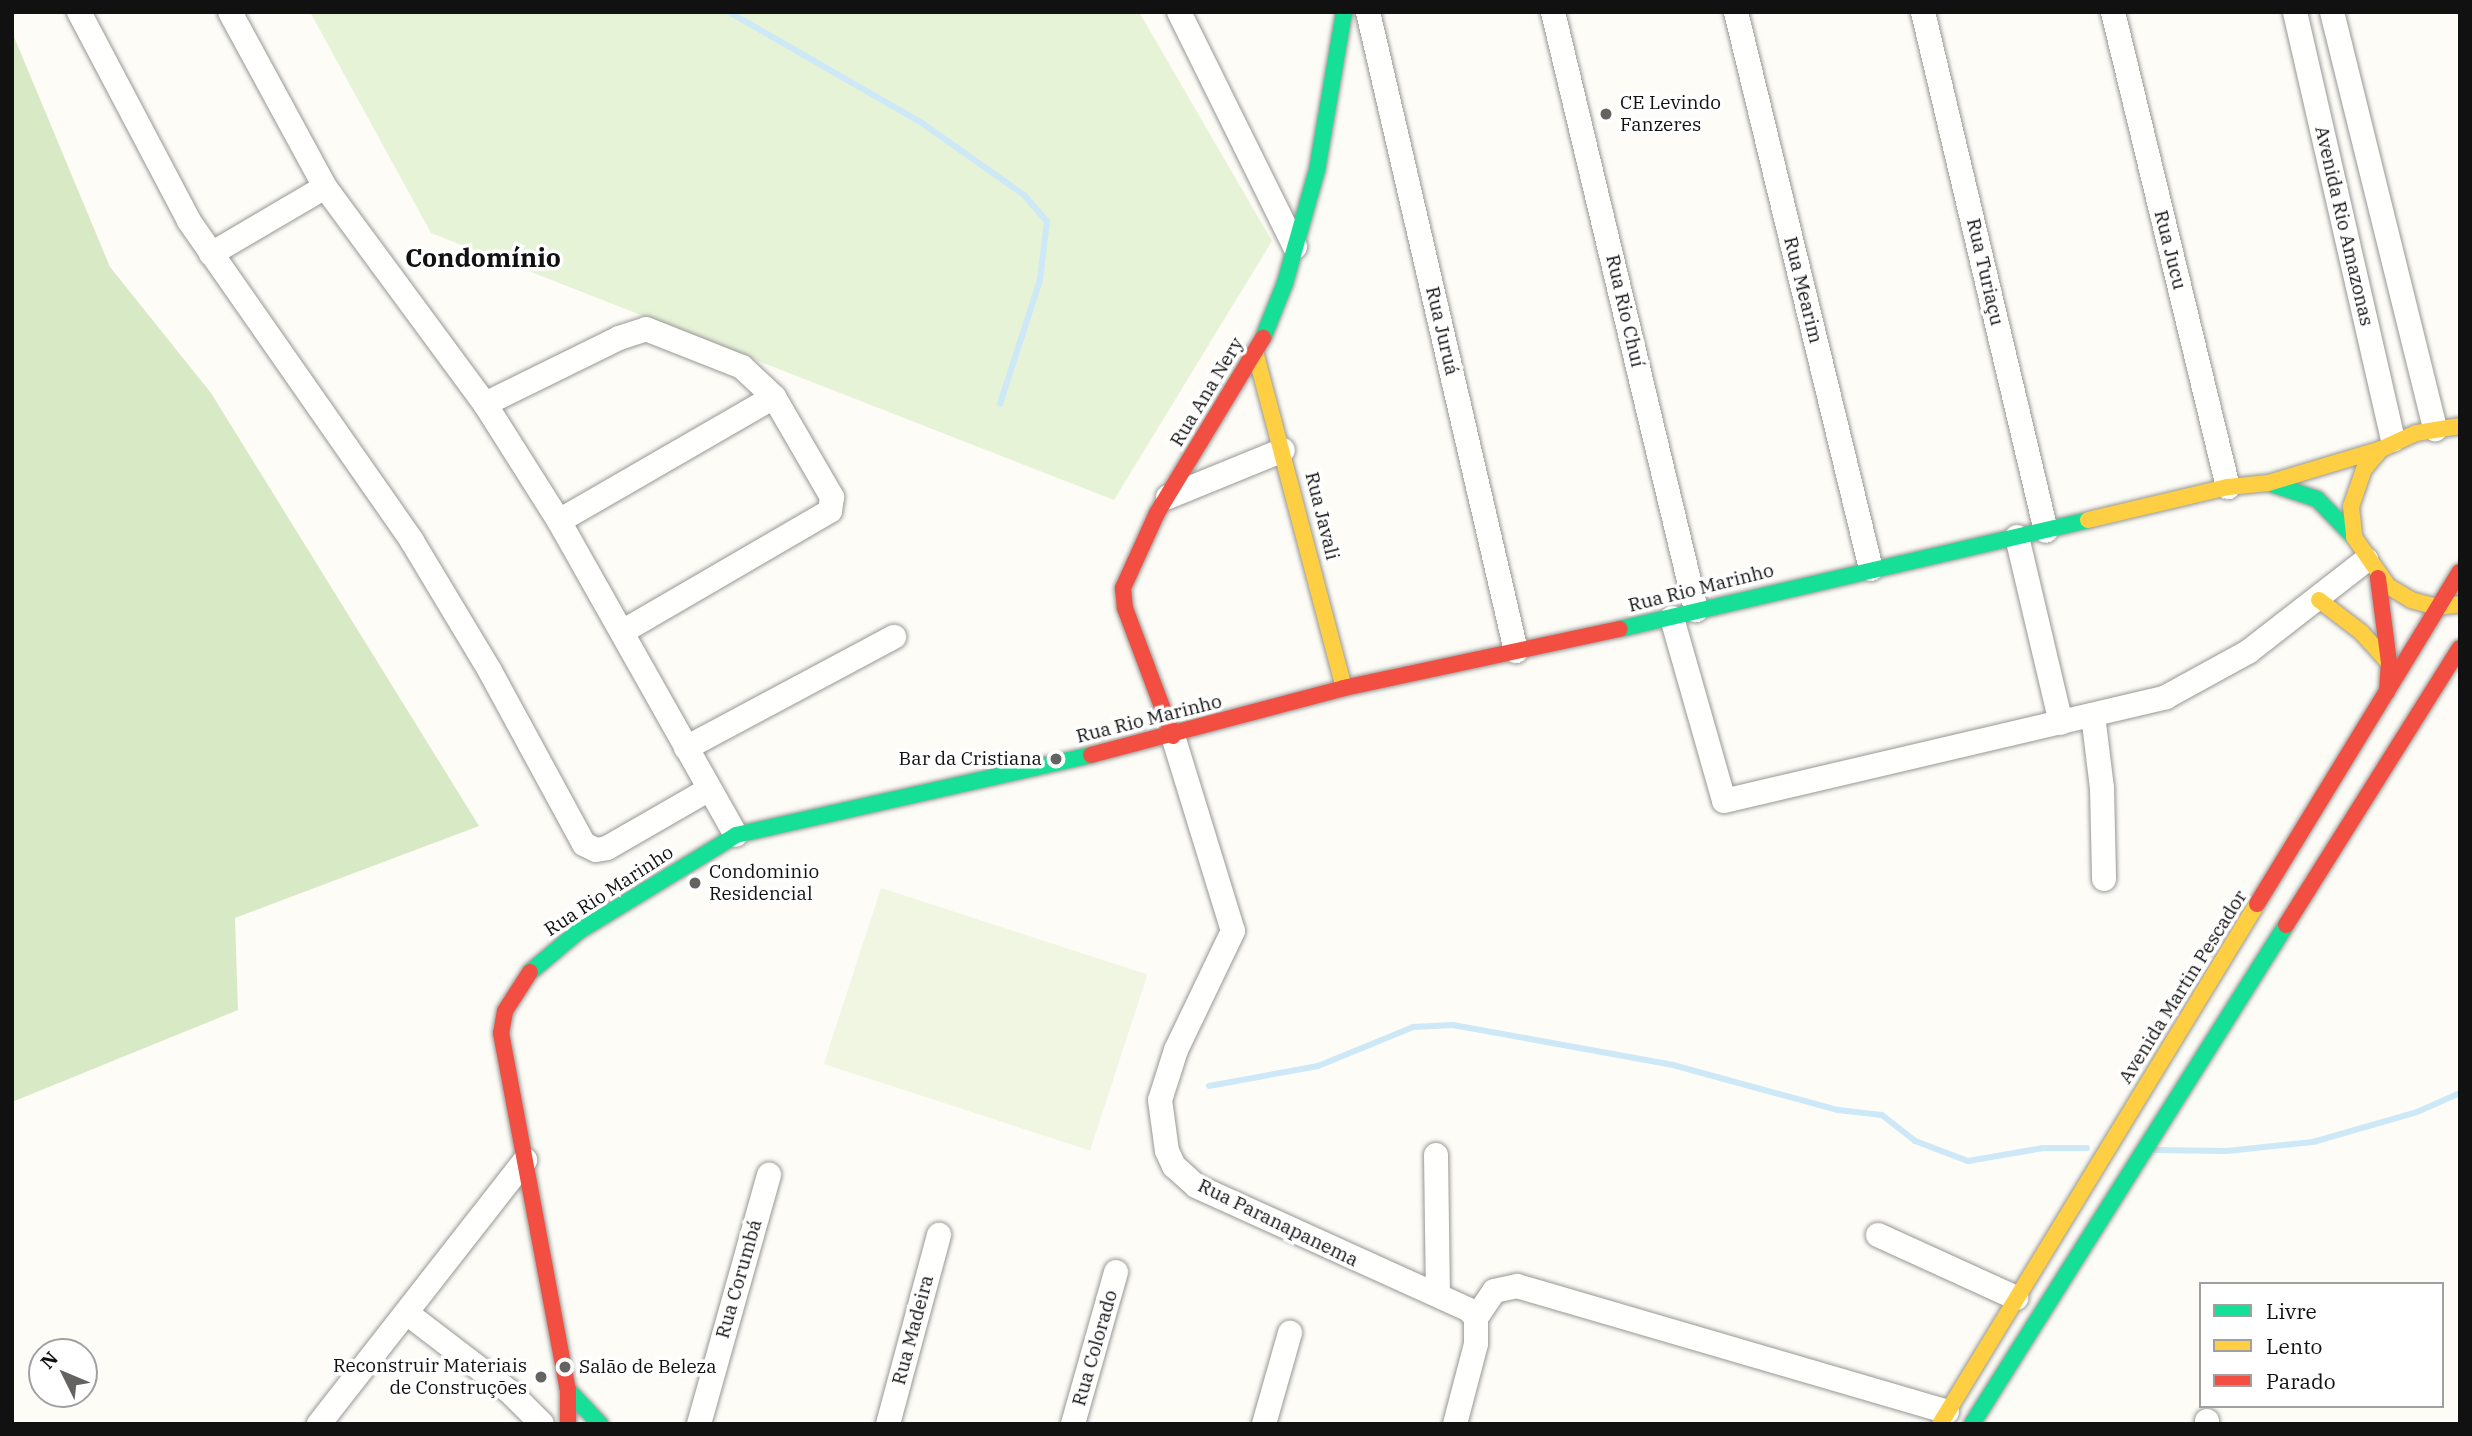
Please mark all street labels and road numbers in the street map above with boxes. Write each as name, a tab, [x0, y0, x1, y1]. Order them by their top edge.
street label: Avenida Rio Amazonas	[2310, 124, 2378, 328]
street label: Rua Jucu	[2149, 208, 2191, 292]
street label: Rua Turiaçu	[1962, 216, 2008, 328]
street label: Rua Mearim	[1779, 234, 1827, 346]
street label: Rua Rio Chuí	[1601, 252, 1649, 370]
street label: Rua Juruá	[1421, 284, 1463, 378]
street label: Rua Ana Nery	[1166, 333, 1248, 451]
street label: Rua Javali	[1300, 470, 1344, 562]
street label: Rua Rio Marinho	[1626, 559, 1776, 617]
street label: Rua Rio Marinho	[1074, 690, 1224, 748]
street label: Rua Rio Marinho	[540, 841, 678, 941]
street label: Avenida Martin Pescador	[2114, 886, 2252, 1088]
street label: Rua Paranapanema	[1194, 1174, 1362, 1272]
street label: Rua Corumbá	[711, 1217, 767, 1341]
street label: Rua Madeira	[887, 1273, 939, 1387]
street label: Rua Colorado	[1068, 1287, 1122, 1409]

